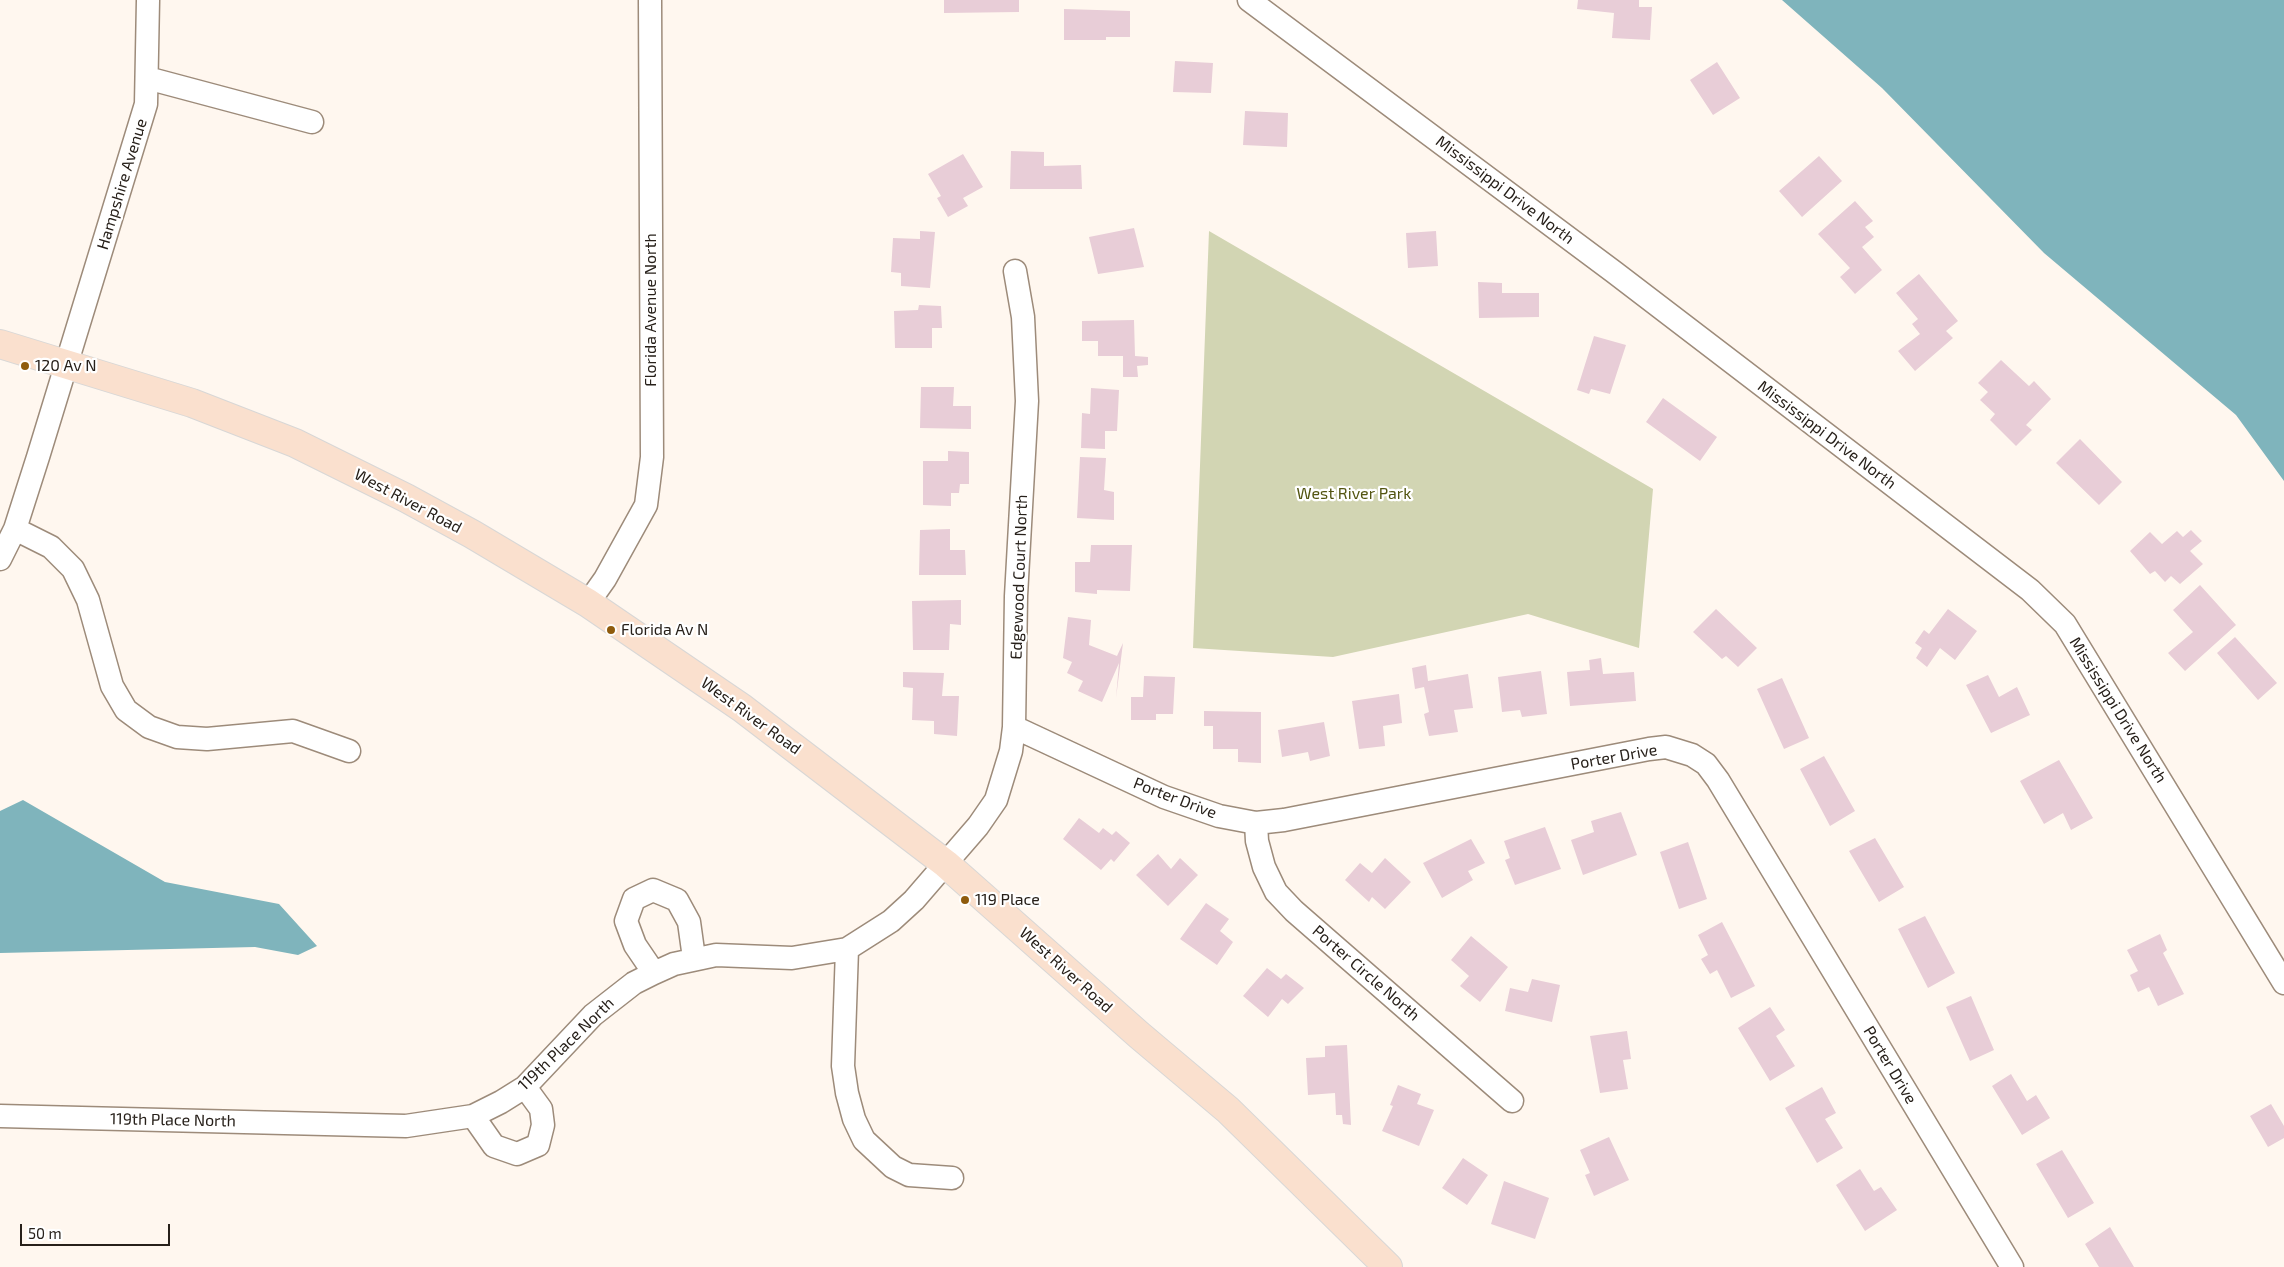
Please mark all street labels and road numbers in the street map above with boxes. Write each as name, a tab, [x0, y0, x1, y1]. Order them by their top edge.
street label: Hampshire Avenue	[93, 116, 151, 252]
street label: Mississippi Drive North	[1432, 132, 1578, 248]
street label: Florida Avenue North	[641, 233, 661, 387]
street label: Mississippi Drive North	[1754, 377, 1900, 493]
street label: West River Road	[351, 465, 465, 537]
street label: Edgewood Court North	[1007, 494, 1031, 660]
street label: Mississippi Drive North	[2065, 634, 2171, 786]
street label: West River Road	[697, 673, 805, 759]
street label: Porter Drive	[1569, 740, 1659, 774]
street label: Porter Drive	[1131, 773, 1219, 823]
street label: Porter Circle North	[1308, 921, 1424, 1025]
street label: West River Road	[1015, 923, 1117, 1017]
street label: 119th Place North	[514, 993, 618, 1095]
street label: Porter Drive	[1859, 1023, 1921, 1107]
street label: 119th Place North	[110, 1109, 236, 1131]

